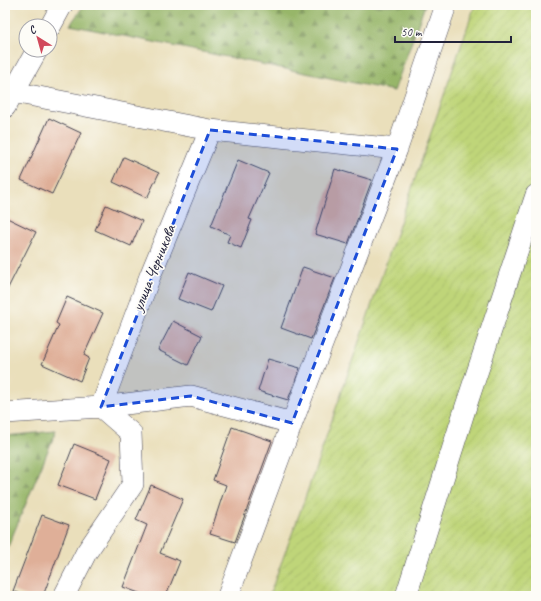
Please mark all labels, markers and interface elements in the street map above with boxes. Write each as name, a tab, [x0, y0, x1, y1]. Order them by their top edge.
north arrow	[18, 18, 58, 58]
scale bar	[395, 18, 511, 44]
text: С	[26, 22, 40, 37]
text: 50 m	[401, 24, 423, 40]
street label: улица Черникова	[127, 221, 181, 315]

